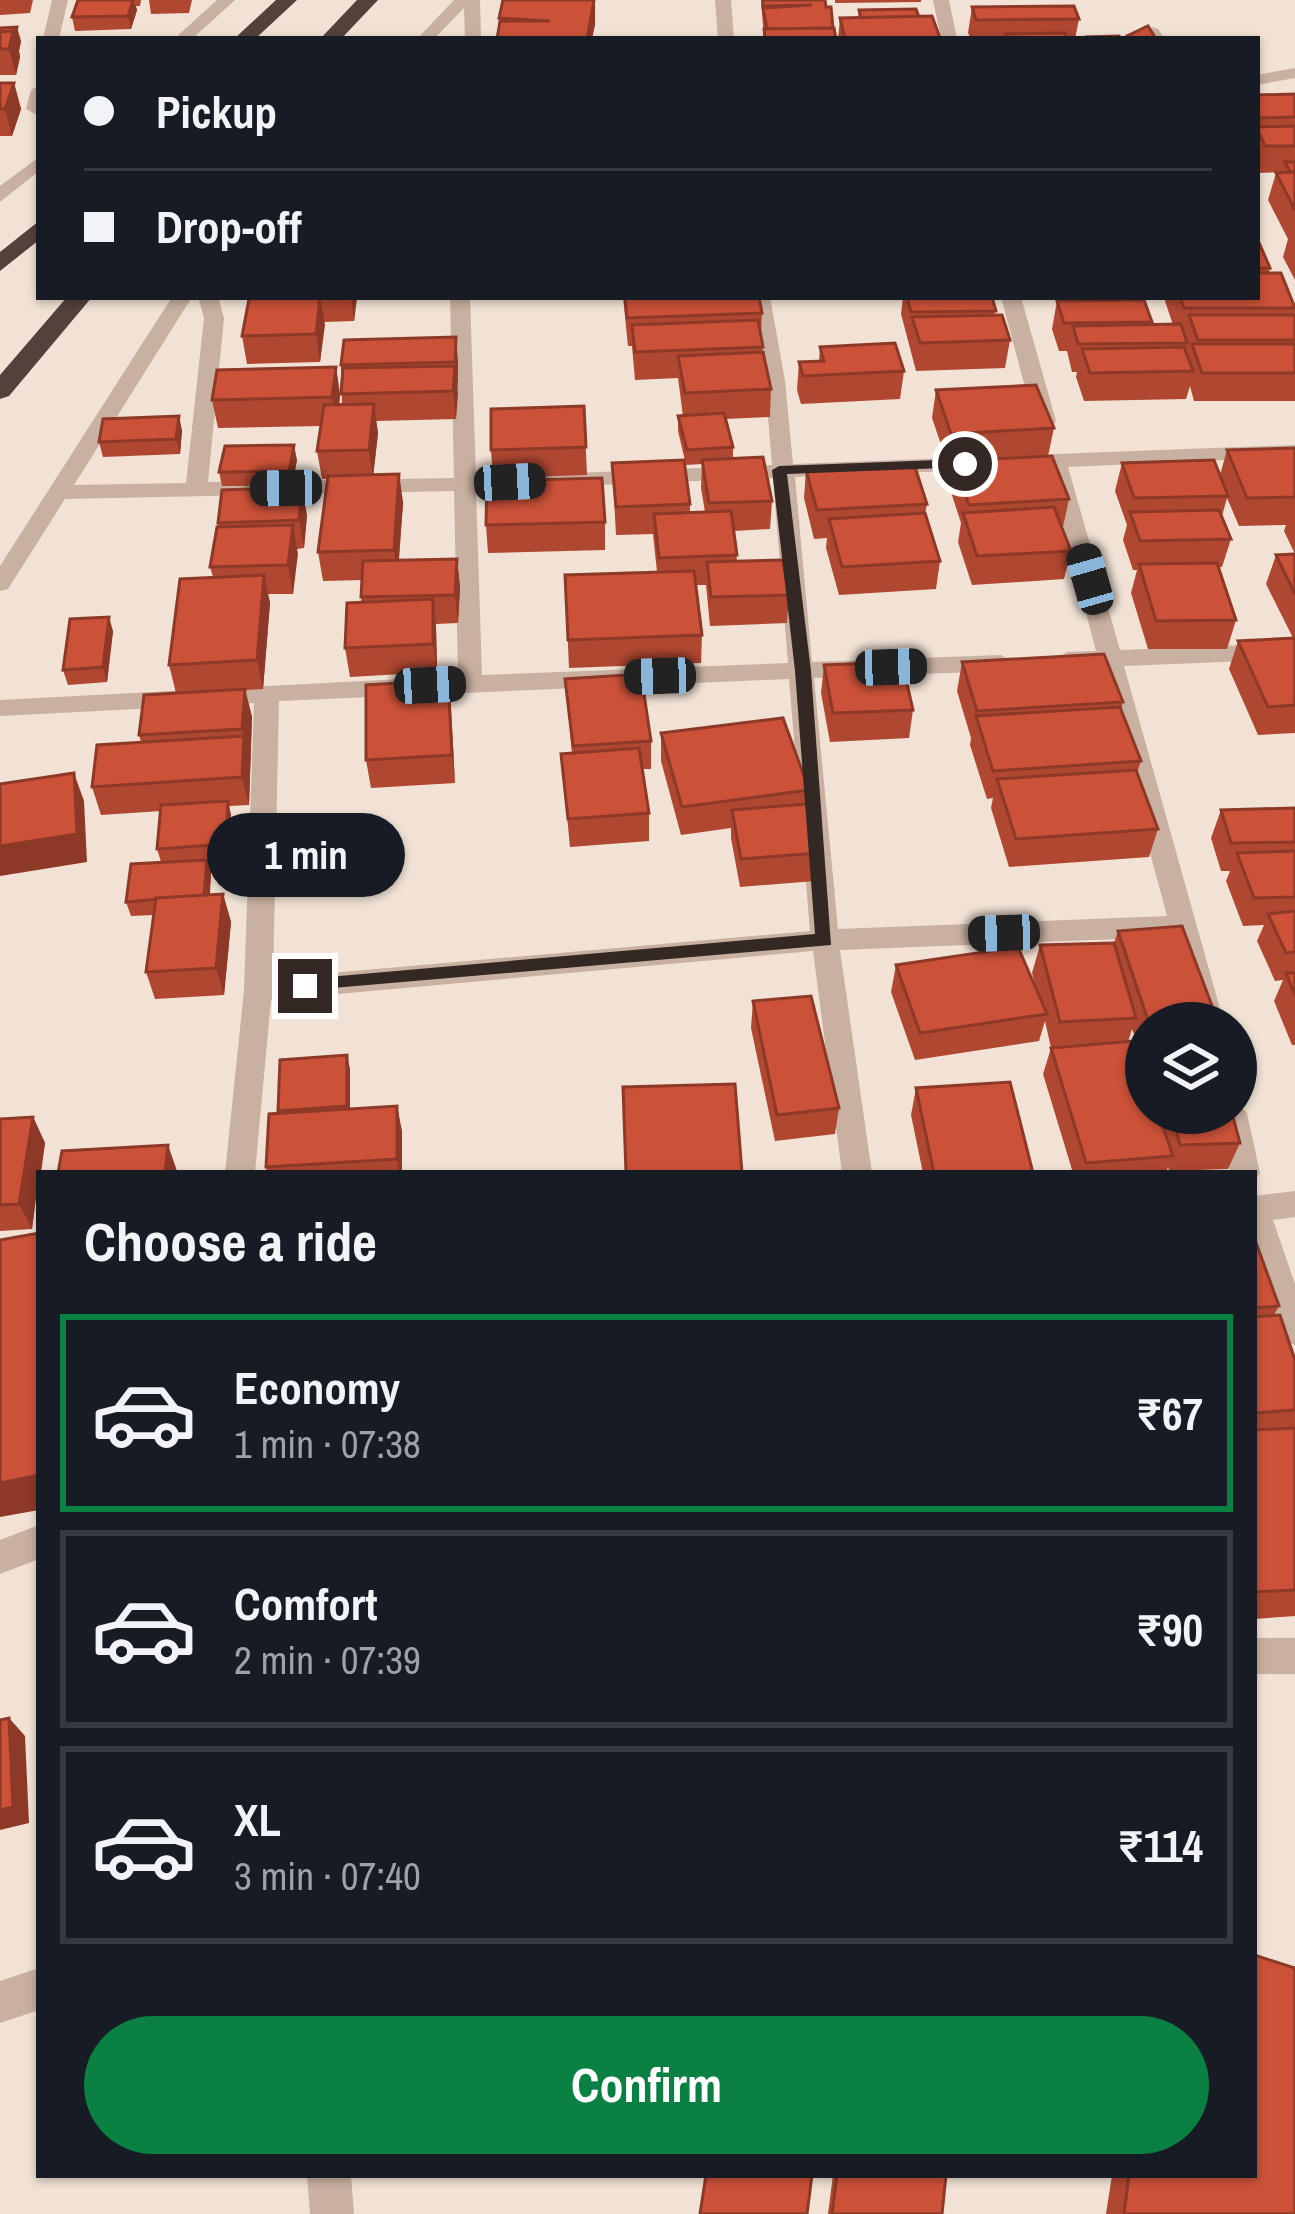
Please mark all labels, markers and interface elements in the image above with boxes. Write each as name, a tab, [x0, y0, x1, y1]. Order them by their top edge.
text: Pickup	[156, 81, 277, 142]
text: Drop-off	[156, 196, 302, 257]
route start	[938, 437, 992, 491]
car	[473, 462, 547, 502]
car	[250, 469, 322, 507]
car	[1063, 539, 1117, 619]
car	[854, 648, 928, 686]
car	[623, 657, 697, 695]
car	[393, 665, 467, 705]
callout: 1 min	[206, 812, 404, 896]
text: 1 min	[264, 829, 348, 881]
car	[967, 914, 1041, 952]
route end	[278, 959, 332, 1013]
map controls	[1125, 1002, 1257, 1134]
button: layers	[1125, 1002, 1257, 1134]
text: Choose a ride	[84, 1205, 377, 1278]
text: Economy	[234, 1357, 400, 1418]
icon: car	[90, 1359, 198, 1467]
text: ₹67	[1136, 1383, 1203, 1444]
text: 1 min · 07:38	[234, 1418, 421, 1470]
text: Comfort	[234, 1573, 377, 1634]
icon: car	[90, 1575, 198, 1683]
text: ₹90	[1136, 1599, 1203, 1660]
text: 2 min · 07:39	[234, 1634, 421, 1686]
text: XL	[234, 1789, 281, 1850]
icon: car	[90, 1791, 198, 1899]
text: ₹114	[1117, 1815, 1203, 1876]
text: 3 min · 07:40	[234, 1850, 421, 1902]
button: Confirm	[84, 2016, 1209, 2154]

